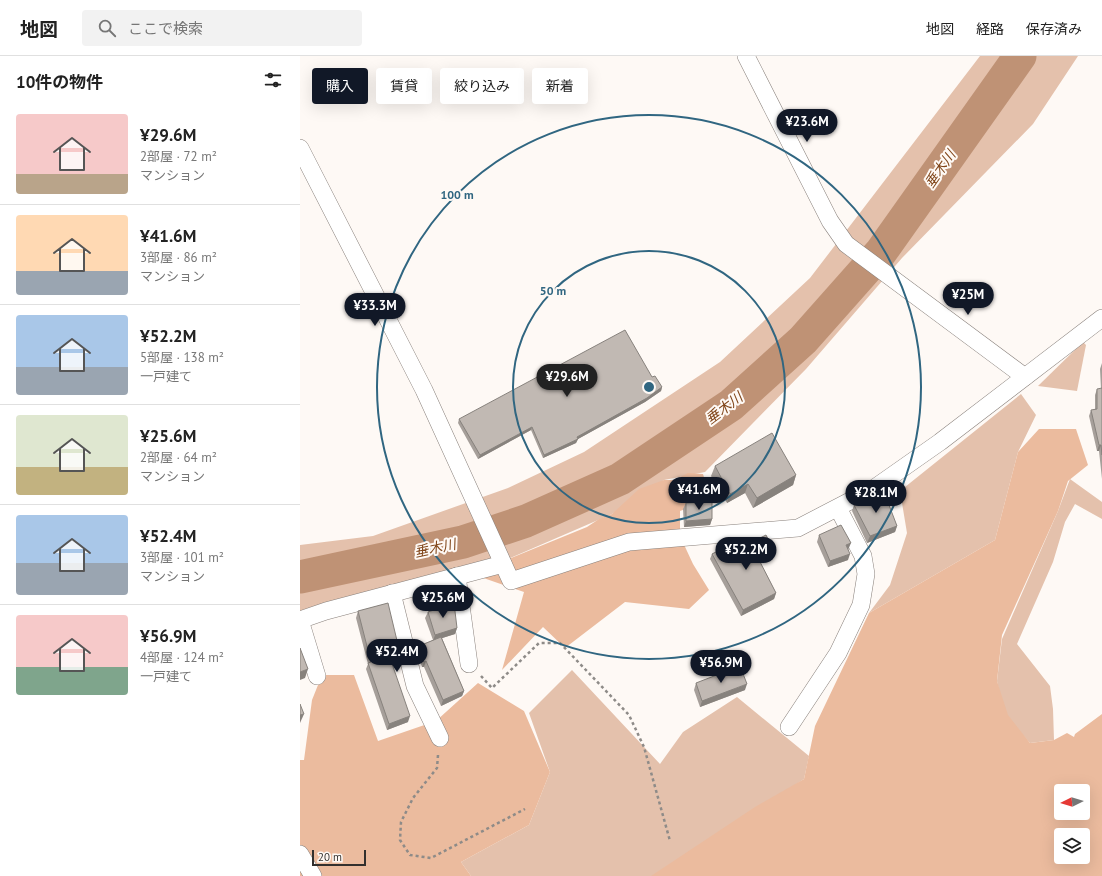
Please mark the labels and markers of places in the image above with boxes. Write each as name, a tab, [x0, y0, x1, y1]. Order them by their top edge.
pin: ¥23.6M	[774, 109, 840, 143]
pin: ¥25M	[944, 282, 992, 316]
pin: ¥33.3M	[342, 293, 408, 327]
pin: ¥29.6M	[534, 364, 600, 398]
centre of rings	[642, 380, 656, 394]
pin: ¥41.6M	[666, 477, 732, 511]
pin: ¥28.1M	[843, 480, 909, 514]
pin: ¥52.2M	[713, 537, 779, 571]
pin: ¥25.6M	[410, 585, 476, 619]
pin: ¥52.4M	[364, 639, 430, 673]
pin: ¥56.9M	[688, 650, 754, 684]

